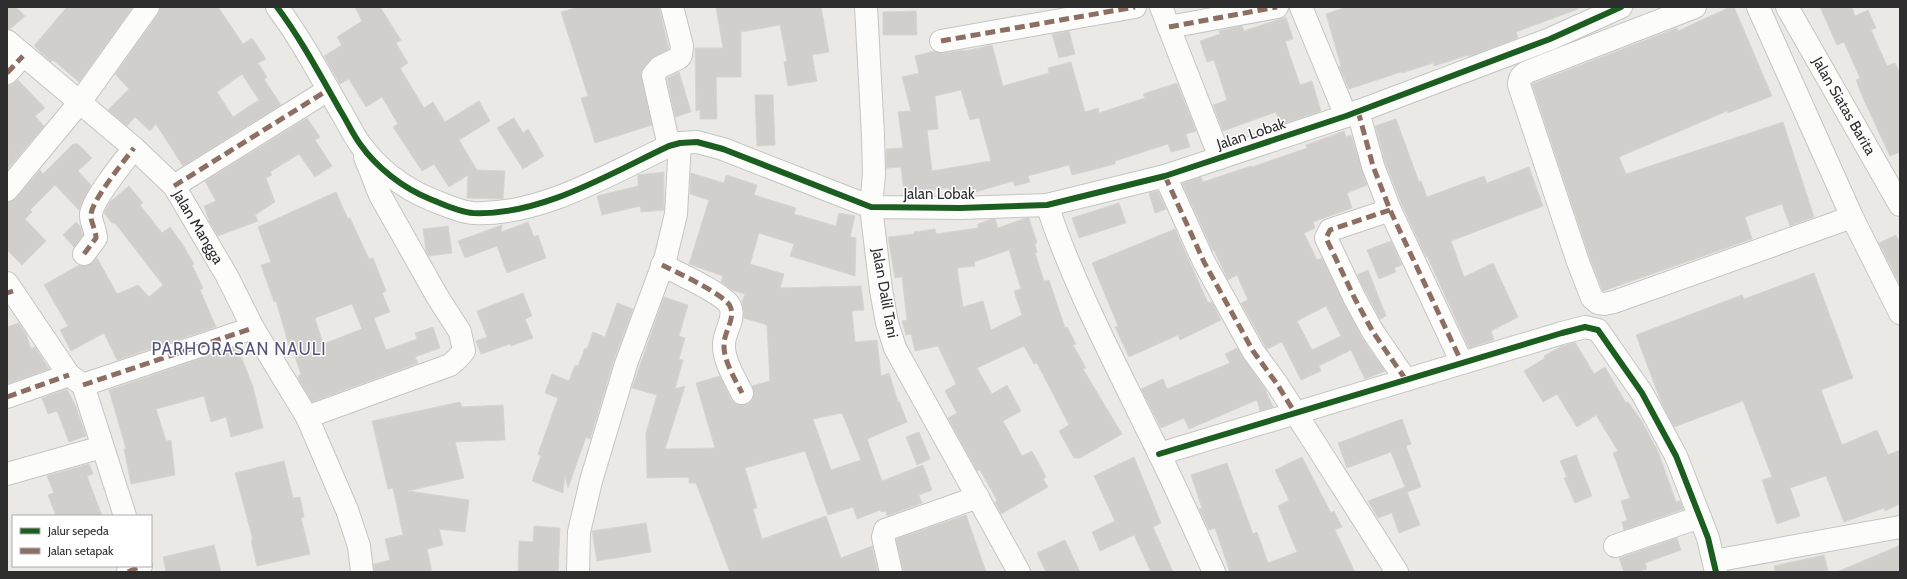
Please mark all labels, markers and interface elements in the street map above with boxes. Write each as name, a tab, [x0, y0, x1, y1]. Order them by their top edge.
street label: Jalan Siatas Barita	[1808, 53, 1880, 159]
street label: Jalan Lobak	[1213, 114, 1288, 154]
street label: Jalan Lobak	[902, 185, 975, 203]
street label: Jalan Mangga	[168, 186, 228, 268]
street label: Jalan Dalil Tani	[868, 246, 902, 339]
district label: PARHORASAN NAULI	[151, 339, 327, 359]
legend	[12, 515, 152, 567]
text: Jalur sepeda	[47, 523, 109, 538]
text: Jalan setapak	[47, 543, 114, 558]

